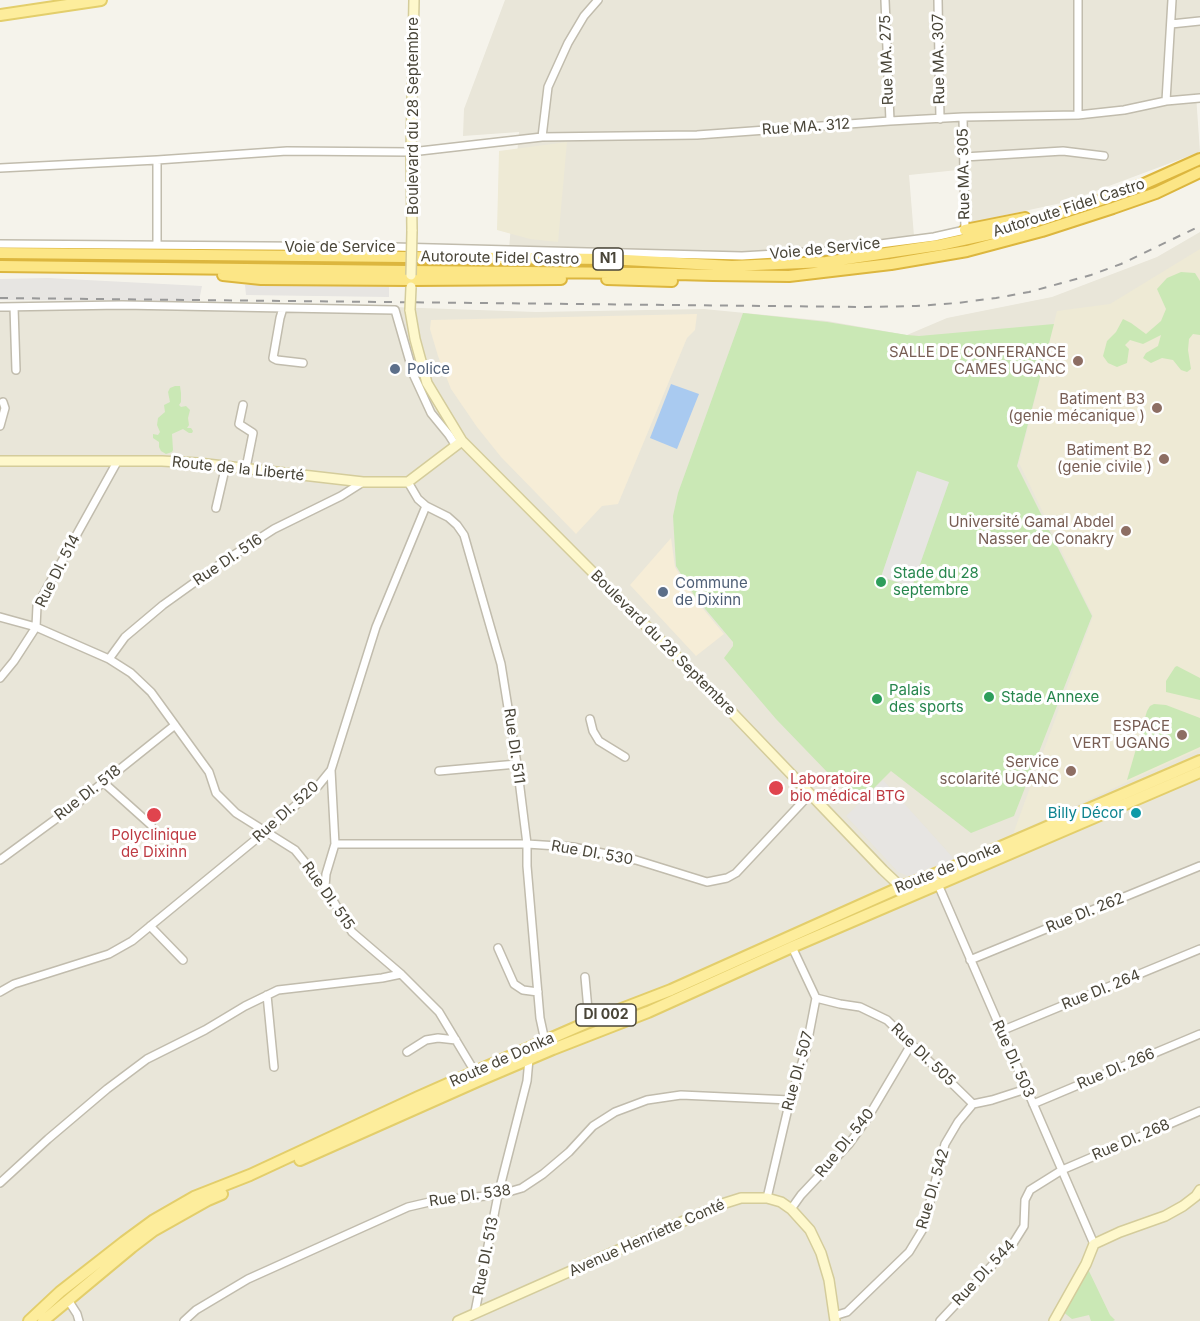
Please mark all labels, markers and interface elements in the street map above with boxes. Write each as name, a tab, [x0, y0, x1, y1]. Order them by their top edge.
street label: Rue MA. 307	[929, 13, 949, 105]
street label: Rue MA. 275	[876, 14, 898, 106]
street label: Boulevard du 28 Septembre	[404, 17, 422, 215]
street label: Rue MA. 312	[761, 115, 851, 139]
street label: Rue MA. 305	[954, 128, 974, 220]
street label: Autoroute Fidel Castro	[991, 175, 1147, 241]
street label: Voie de Service	[769, 234, 881, 264]
street label: Voie de Service	[285, 238, 395, 256]
street label: Autoroute Fidel Castro	[420, 248, 580, 268]
road number: N1	[593, 248, 623, 270]
place label: SALLE DE CONFERANCE CAMES UGANC	[889, 343, 1066, 378]
marker: SALLE DE CONFERANCE CAMES UGANC	[1071, 354, 1085, 368]
place label: Police	[407, 360, 450, 378]
marker: Police	[388, 362, 402, 376]
place label: Batiment B3 (genie mécanique )	[1008, 390, 1145, 425]
marker: Batiment B3 (genie mécanique )	[1150, 401, 1164, 415]
place label: Batiment B2 (genie civile )	[1057, 441, 1152, 476]
marker: Batiment B2 (genie civile )	[1157, 452, 1171, 466]
street label: Route de la Liberté	[171, 453, 305, 485]
place label: Université Gamal Abdel Nasser de Conakry	[948, 513, 1114, 548]
marker: Université Gamal Abdel Nasser de Conakry	[1119, 524, 1133, 538]
street label: Rue DI. 516	[190, 530, 266, 590]
street label: Rue DI. 514	[32, 531, 84, 611]
place label: Stade du 28 septembre	[893, 564, 979, 599]
street label: Boulevard du 28 Septembre	[587, 567, 739, 719]
place label: Commune de Dixinn	[675, 574, 748, 609]
marker: Stade du 28 septembre	[874, 575, 888, 589]
marker: Commune de Dixinn	[656, 585, 670, 599]
place label: Palais des sports	[889, 681, 964, 716]
place label: Stade Annexe	[1001, 688, 1099, 706]
marker: Stade Annexe	[982, 690, 996, 704]
marker: Palais des sports	[870, 692, 884, 706]
street label: Rue DI. 511	[500, 707, 528, 785]
place label: ESPACE VERT UGANG	[1072, 717, 1170, 752]
marker: ESPACE VERT UGANG	[1175, 728, 1189, 742]
place label: Service scolarité UGANC	[940, 753, 1059, 788]
street label: Rue DI. 518	[51, 761, 125, 825]
marker: Service scolarité UGANC	[1064, 764, 1078, 778]
place label: Laboratoire bio médical BTG	[790, 770, 905, 805]
street label: Rue DI. 520	[249, 778, 323, 846]
marker: Laboratoire bio médical BTG	[767, 779, 785, 797]
place label: Billy Décor	[1048, 804, 1124, 822]
marker: Polyclinique de Dixinn	[145, 806, 163, 824]
marker: Billy Décor	[1129, 806, 1143, 820]
place label: Polyclinique de Dixinn	[111, 826, 197, 861]
street label: Rue DI. 530	[550, 837, 634, 869]
street label: Route de Donka	[892, 839, 1004, 897]
street label: Rue DI. 515	[298, 858, 358, 934]
street label: Rue DI. 262	[1043, 889, 1127, 937]
street label: Rue DI. 264	[1059, 966, 1143, 1014]
road number: DI 002	[576, 1004, 636, 1026]
street label: Rue DI. 503	[988, 1018, 1038, 1100]
street label: Rue DI. 505	[887, 1020, 959, 1090]
street label: Route de Donka	[447, 1029, 557, 1091]
street label: Rue DI. 507	[779, 1029, 817, 1113]
street label: Rue DI. 266	[1074, 1045, 1158, 1093]
street label: Rue DI. 540	[812, 1105, 878, 1181]
street label: Rue DI. 268	[1089, 1116, 1173, 1164]
street label: Rue DI. 542	[913, 1147, 953, 1231]
street label: Rue DI. 538	[428, 1181, 512, 1211]
street label: Avenue Henriette Conté	[566, 1196, 728, 1280]
street label: Rue DI. 513	[470, 1215, 502, 1297]
street label: Rue DI. 544	[949, 1236, 1019, 1310]

